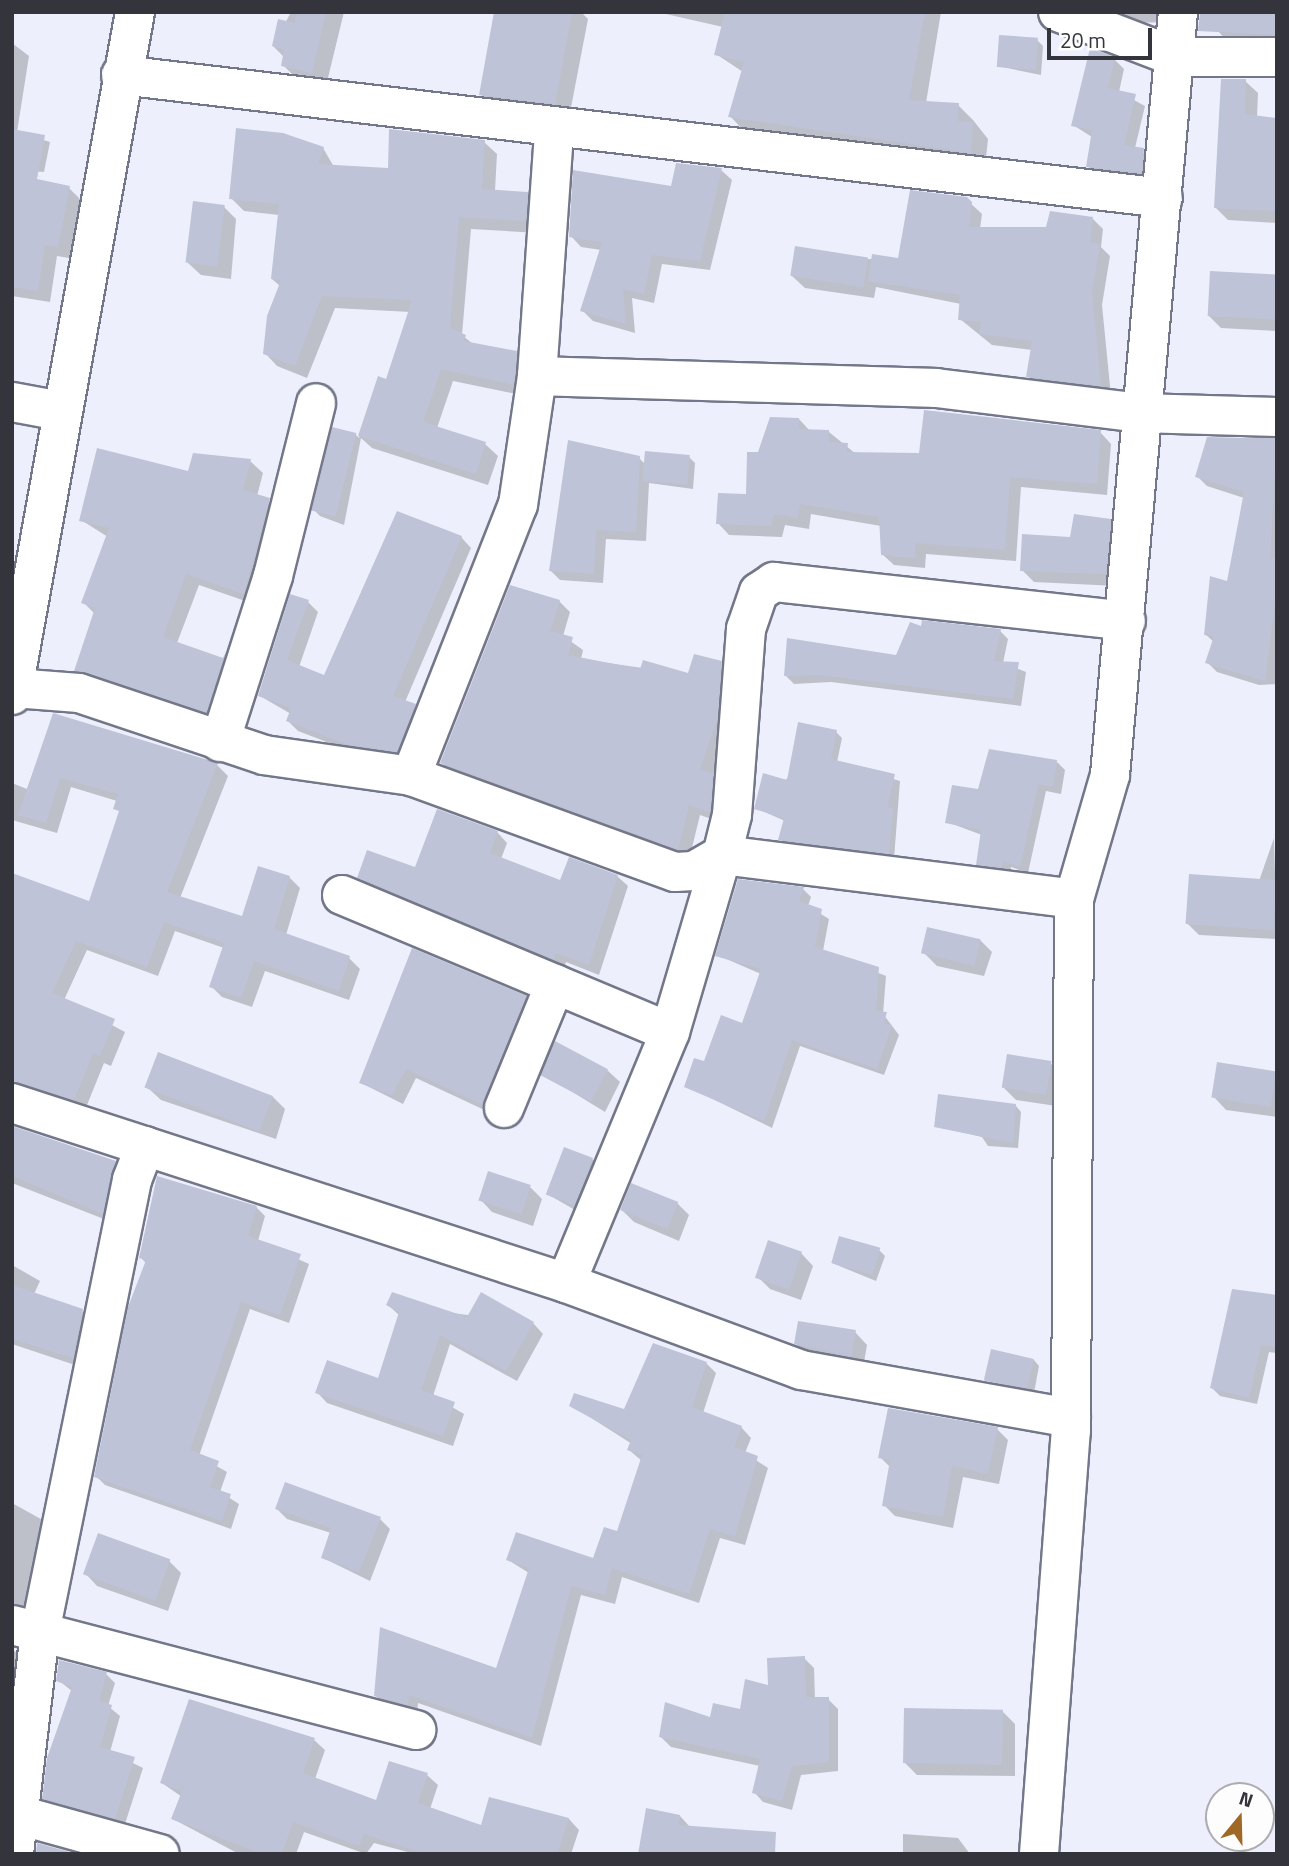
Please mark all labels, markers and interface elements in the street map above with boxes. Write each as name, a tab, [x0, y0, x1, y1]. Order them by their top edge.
scale bar	[1051, 14, 1156, 58]
text: 20 m	[1060, 24, 1106, 56]
north arrow	[1205, 1782, 1275, 1852]
text: N	[1235, 1783, 1257, 1814]

